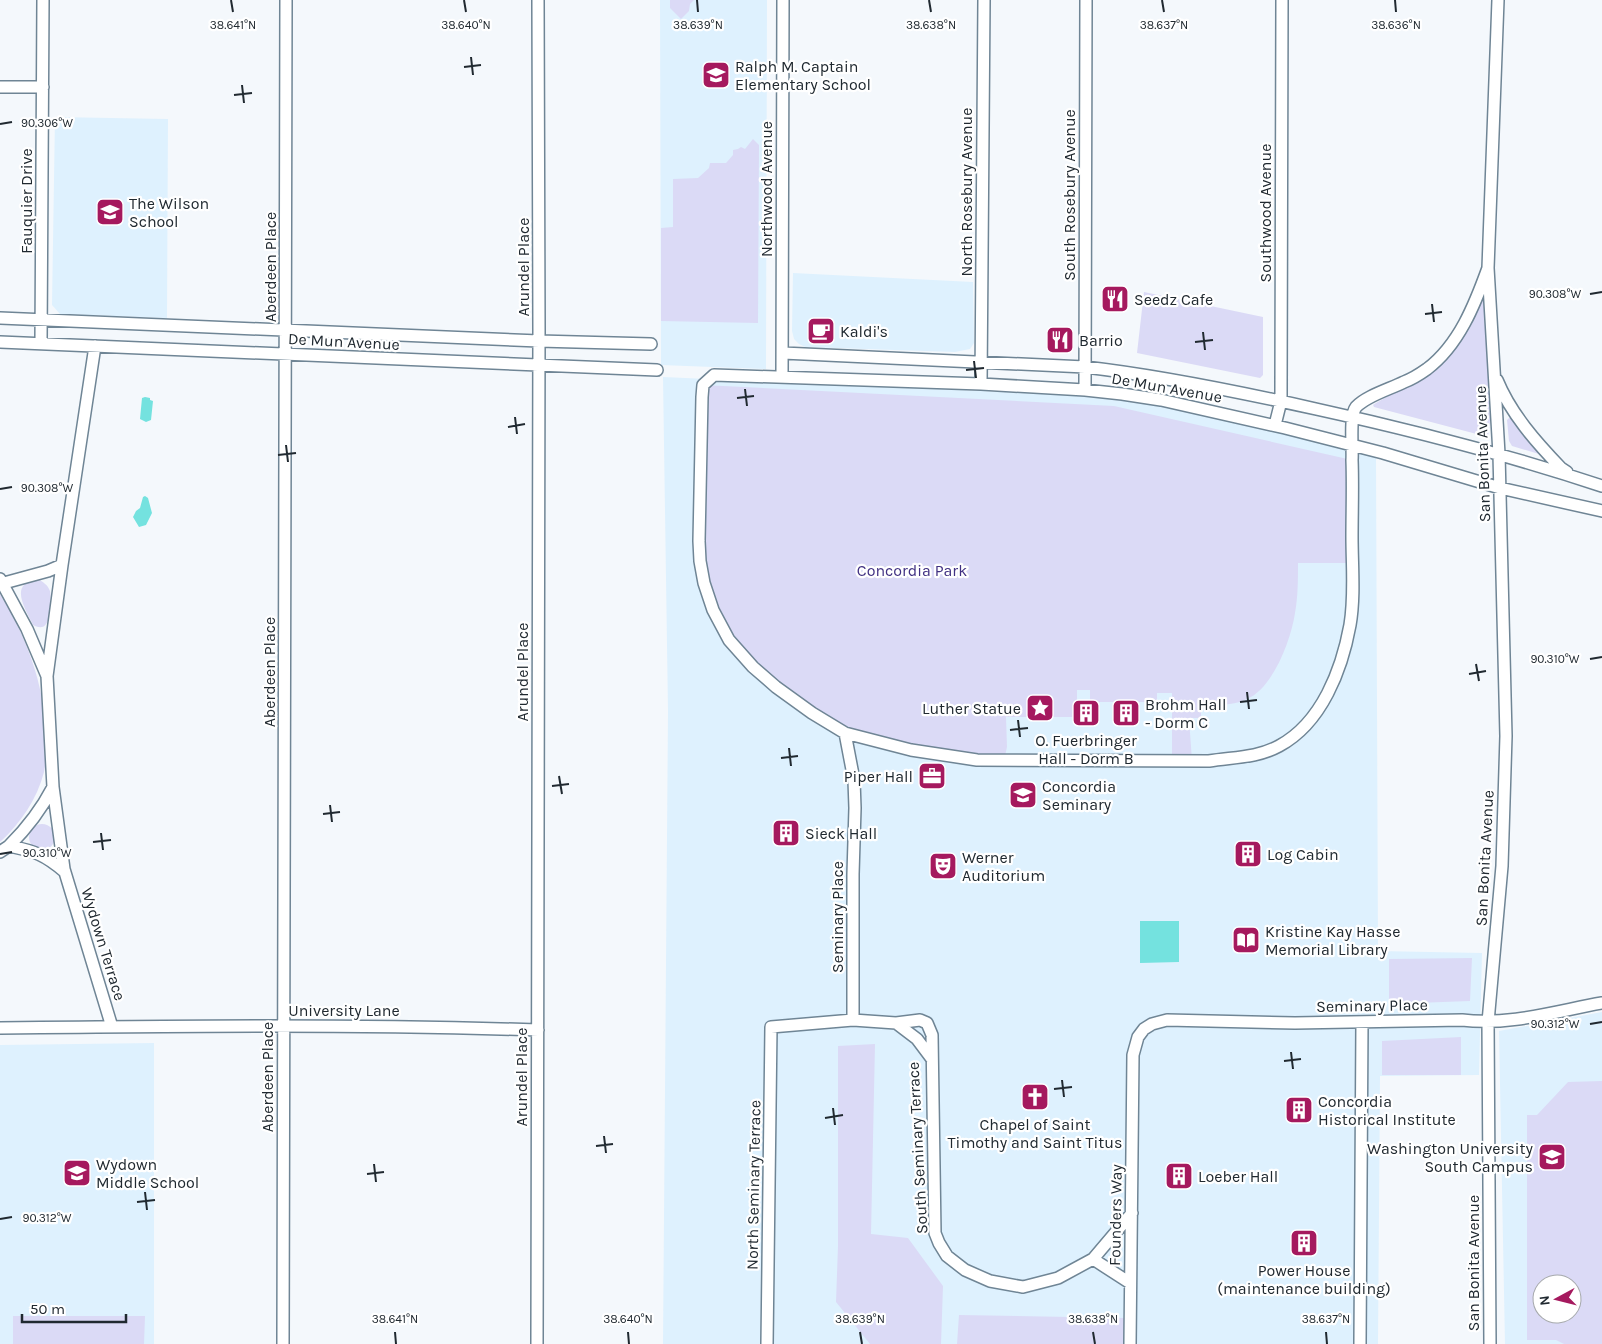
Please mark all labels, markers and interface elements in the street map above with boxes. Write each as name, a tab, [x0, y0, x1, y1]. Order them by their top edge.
text: 38.641°N	[210, 18, 256, 32]
text: 38.640°N	[441, 18, 491, 32]
text: 38.639°N	[673, 18, 723, 32]
text: 38.638°N	[906, 18, 956, 32]
text: 38.637°N	[1140, 18, 1188, 32]
text: 38.636°N	[1371, 18, 1421, 32]
place label: Ralph M. Captain Elementary School	[735, 57, 871, 94]
school or university icon: Ralph M. Captain Elementary School	[701, 60, 731, 90]
street label: North Rosebury Avenue	[957, 108, 976, 276]
street label: South Rosebury Avenue	[1060, 109, 1079, 281]
text: 90.306°W	[21, 116, 73, 130]
street label: Northwood Avenue	[757, 121, 776, 257]
street label: Southwood Avenue	[1256, 144, 1275, 282]
street label: Fauquier Drive	[17, 148, 36, 254]
place label: The Wilson School	[129, 194, 209, 231]
school or university icon: The Wilson School	[95, 197, 125, 227]
street label: Aberdeen Place	[261, 212, 280, 322]
street label: Arundel Place	[514, 218, 533, 316]
restaurant icon: Seedz Cafe	[1100, 284, 1130, 314]
text: 90.308°W	[1529, 287, 1582, 301]
place label: Seedz Cafe	[1134, 290, 1213, 309]
cafe icon: Kaldi's	[806, 316, 836, 346]
place label: Kaldi's	[840, 322, 888, 341]
restaurant icon: Barrio	[1045, 325, 1075, 355]
street label: De Mun Avenue	[288, 329, 400, 354]
place label: Barrio	[1079, 331, 1123, 350]
street label: De Mun Avenue	[1110, 368, 1224, 407]
street label: San Bonita Avenue	[1471, 386, 1494, 522]
text: 90.308°W	[21, 481, 74, 495]
park label: Concordia Park	[857, 561, 967, 580]
street label: Aberdeen Place	[260, 617, 279, 727]
street label: Arundel Place	[513, 623, 532, 721]
text: 90.310°W	[1530, 652, 1580, 666]
place icon: Luther Statue	[1025, 693, 1055, 723]
place label: Brohm Hall - Dorm C	[1145, 695, 1226, 732]
building icon: O. Fuerbringer Hall - Dorm B	[1071, 698, 1101, 728]
building icon: Brohm Hall - Dorm C	[1111, 698, 1141, 728]
place label: Luther Statue	[922, 699, 1021, 718]
place label: O. Fuerbringer Hall - Dorm B	[1035, 731, 1137, 768]
office icon: Piper Hall	[917, 761, 947, 791]
place label: Piper Hall	[844, 767, 913, 786]
place label: Concordia Seminary	[1042, 777, 1116, 814]
school or university icon: Concordia Seminary	[1008, 780, 1038, 810]
street label: San Bonita Avenue	[1471, 789, 1498, 927]
building icon: Sieck Hall	[771, 818, 801, 848]
place label: Sieck Hall	[805, 824, 877, 843]
building icon: Log Cabin	[1233, 839, 1263, 869]
place label: Log Cabin	[1267, 845, 1339, 864]
text: 90.310°W	[22, 846, 72, 860]
place label: Werner Auditorium	[962, 848, 1045, 885]
theatre icon: Werner Auditorium	[928, 851, 958, 881]
street label: Seminary Place	[828, 861, 847, 973]
street label: Wydown Terrace	[77, 885, 130, 1003]
place label: Kristine Kay Hasse Memorial Library	[1265, 922, 1400, 959]
library icon: Kristine Kay Hasse Memorial Library	[1231, 925, 1261, 955]
street label: Seminary Place	[1316, 995, 1428, 1016]
street label: University Lane	[288, 1001, 400, 1020]
text: 90.312°W	[1530, 1017, 1580, 1031]
street label: Aberdeen Place	[258, 1022, 277, 1132]
street label: Arundel Place	[512, 1028, 531, 1126]
street label: South Seminary Terrace	[903, 1061, 932, 1235]
church icon: Chapel of Saint Timothy and Saint Titus	[1020, 1082, 1050, 1112]
place label: Concordia Historical Institute	[1318, 1092, 1456, 1129]
building icon: Concordia Historical Institute	[1284, 1095, 1314, 1125]
street label: North Seminary Terrace	[743, 1100, 764, 1270]
place label: Chapel of Saint Timothy and Saint Titus	[948, 1115, 1122, 1152]
place label: Washington University South Campus	[1367, 1139, 1534, 1176]
school or university icon: Washington University South Campus	[1537, 1142, 1567, 1172]
place label: Wydown Middle School	[96, 1155, 199, 1192]
school or university icon: Wydown Middle School	[62, 1158, 92, 1188]
building icon: Loeber Hall	[1164, 1161, 1194, 1191]
street label: Founders Way	[1105, 1163, 1126, 1266]
place label: Loeber Hall	[1198, 1167, 1278, 1186]
street label: San Bonita Avenue	[1464, 1195, 1483, 1331]
text: 90.312°W	[22, 1211, 72, 1225]
building icon: Power House (maintenance building)	[1289, 1228, 1319, 1258]
place label: Power House (maintenance building)	[1217, 1261, 1391, 1298]
north arrow	[1532, 1274, 1582, 1324]
scale bar	[22, 1292, 126, 1324]
text: N	[1536, 1295, 1554, 1307]
text: 50 m	[30, 1300, 65, 1318]
text: 38.641°N	[372, 1312, 418, 1326]
text: 38.640°N	[603, 1312, 653, 1326]
text: 38.639°N	[835, 1312, 885, 1326]
text: 38.638°N	[1068, 1312, 1118, 1326]
text: 38.637°N	[1302, 1312, 1350, 1326]

